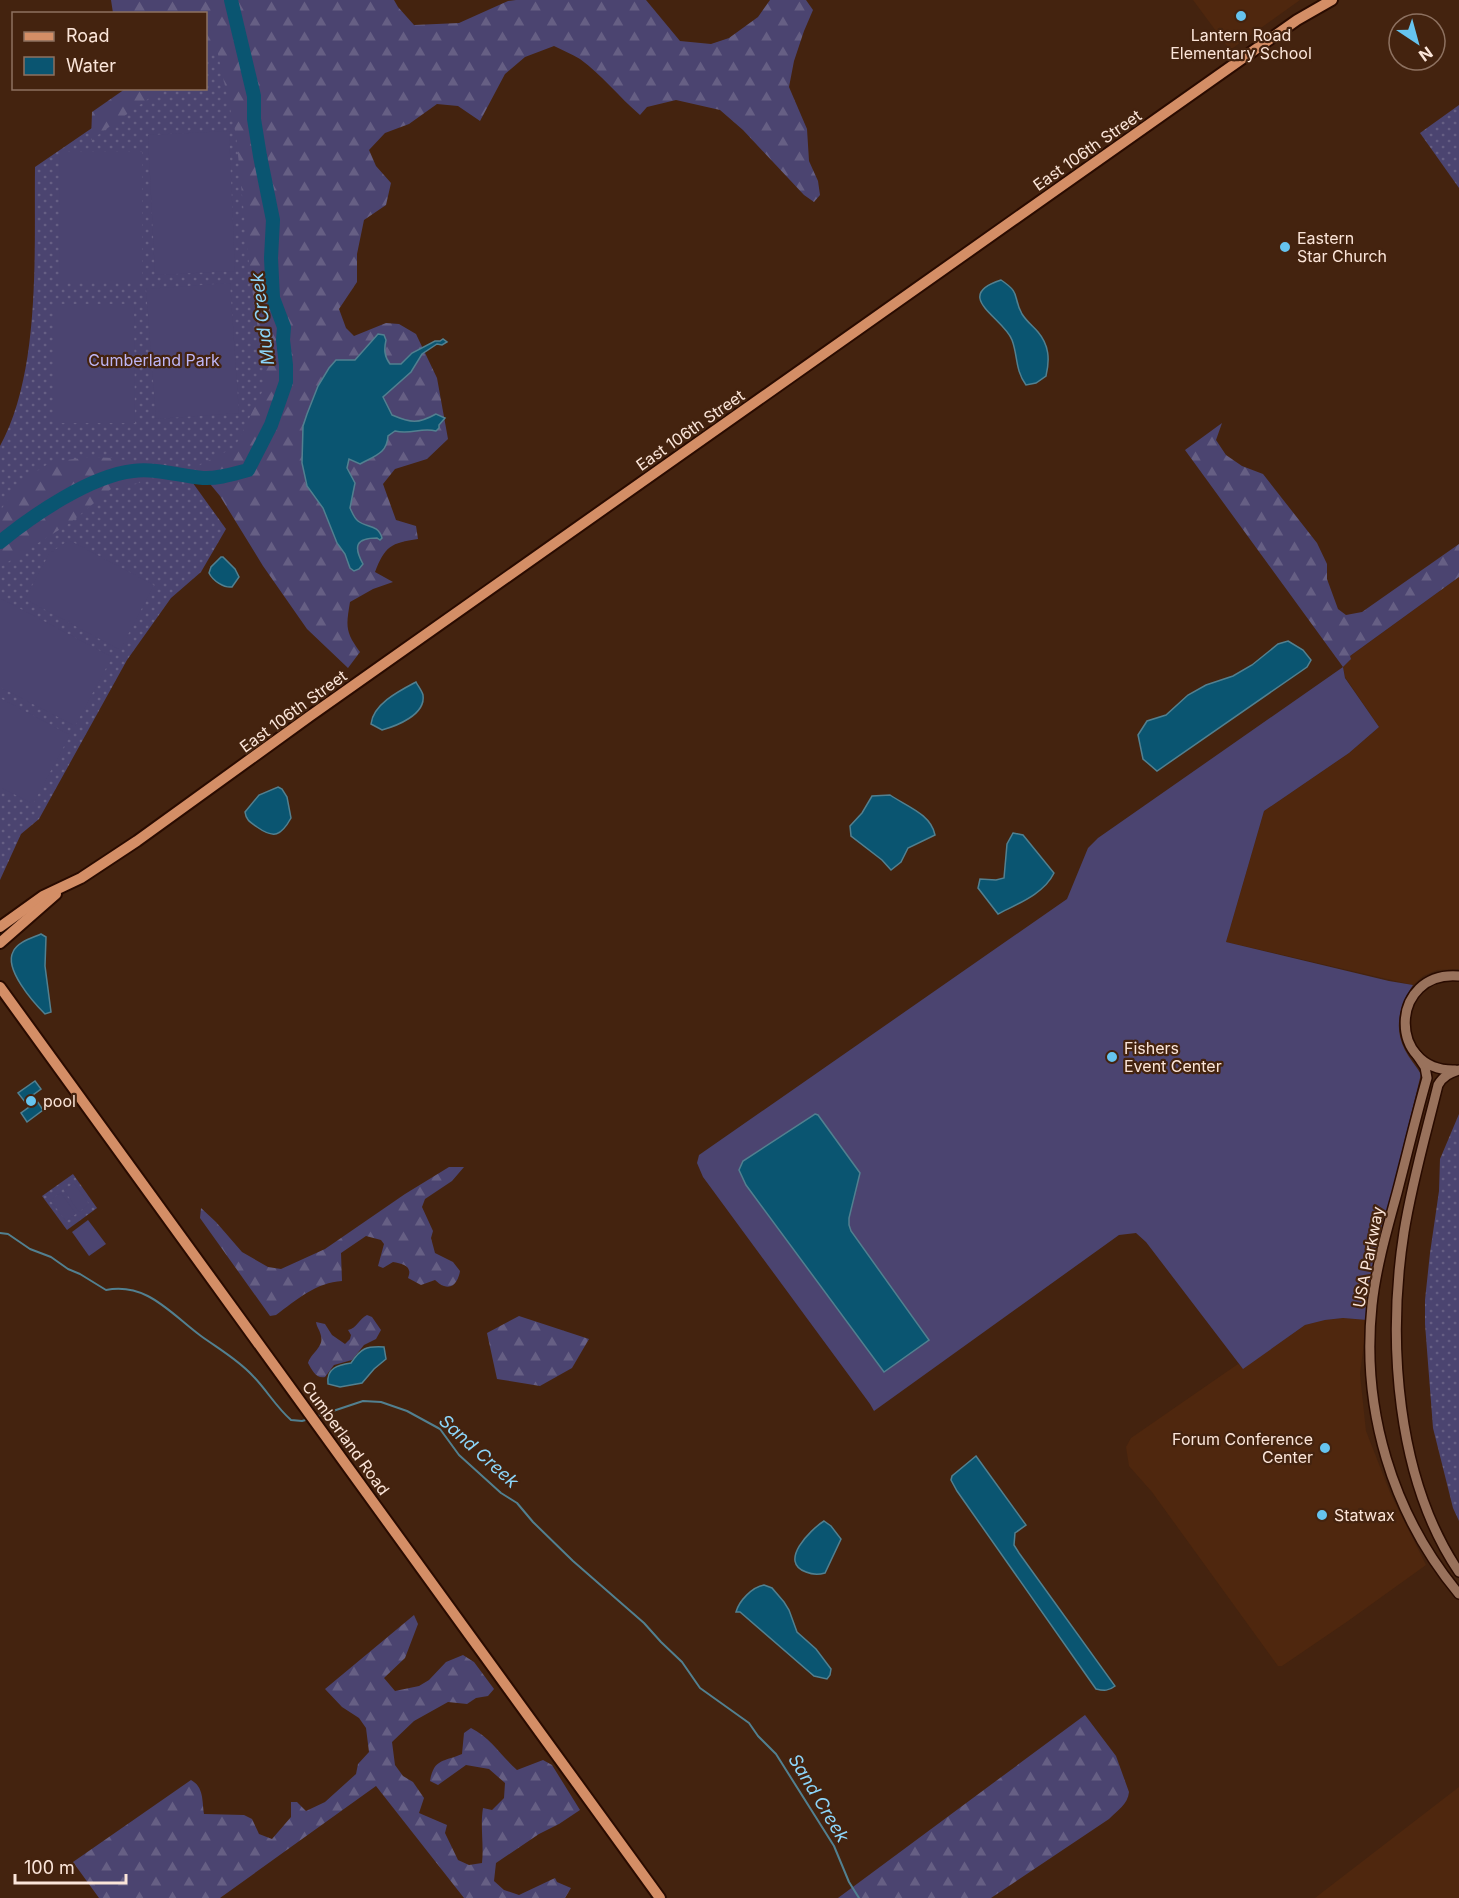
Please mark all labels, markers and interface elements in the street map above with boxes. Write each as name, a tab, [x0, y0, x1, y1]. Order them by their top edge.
marker: Lantern Road Elementary School	[1234, 9, 1248, 23]
legend	[12, 12, 207, 90]
north arrow	[1387, 12, 1447, 72]
text: Road	[66, 25, 109, 46]
place label: Lantern Road Elementary School	[1170, 25, 1312, 63]
text: N	[1415, 42, 1437, 66]
text: Water	[66, 55, 116, 76]
street label: East 106th Street	[1029, 105, 1145, 195]
place label: Eastern Star Church	[1297, 228, 1387, 266]
marker: Eastern Star Church	[1278, 240, 1292, 254]
water label: Mud Creek	[246, 270, 278, 367]
park label: Cumberland Park	[88, 350, 220, 370]
street label: East 106th Street	[632, 385, 748, 475]
street label: East 106th Street	[235, 665, 351, 757]
place label: Fishers Event Center	[1124, 1038, 1222, 1076]
marker: Fishers Event Center	[1105, 1050, 1119, 1064]
place label: pool	[43, 1091, 76, 1111]
marker: pool	[24, 1094, 38, 1108]
street label: USA Parkway	[1348, 1205, 1388, 1309]
street label: Cumberland Road	[298, 1377, 394, 1499]
water label: Sand Creek	[435, 1410, 524, 1493]
place label: Forum Conference Center	[1172, 1429, 1313, 1467]
marker: Forum Conference Center	[1318, 1441, 1332, 1455]
place label: Statwax	[1334, 1505, 1395, 1525]
marker: Statwax	[1315, 1508, 1329, 1522]
water label: Sand Creek	[784, 1750, 854, 1847]
scale bar	[15, 1847, 126, 1885]
text: 100 m	[24, 1857, 75, 1878]

